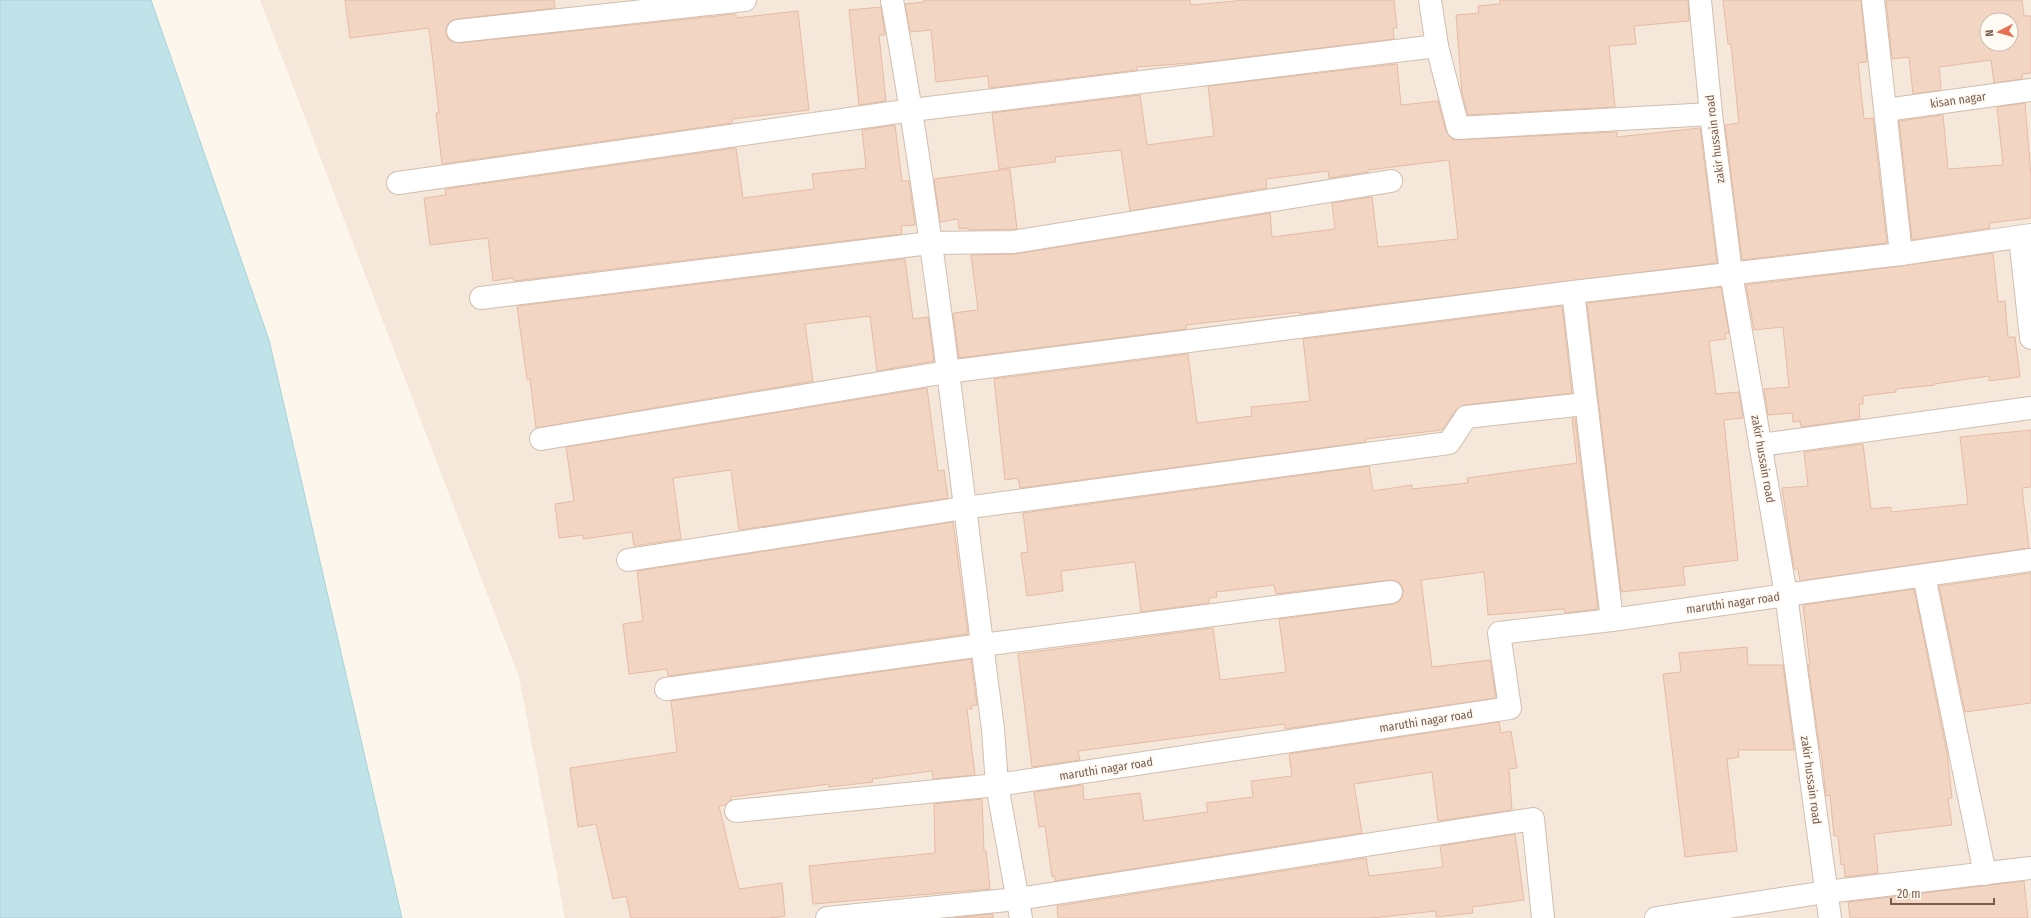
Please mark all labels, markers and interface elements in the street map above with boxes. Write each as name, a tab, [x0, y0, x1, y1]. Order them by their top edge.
north arrow	[1979, 12, 2019, 52]
text: N	[1983, 29, 1996, 37]
street label: kisan nagar	[1929, 89, 1988, 111]
street label: zakir hussain road	[1703, 94, 1727, 184]
street label: zakir hussain road	[1748, 414, 1778, 504]
street label: maruthi nagar road	[1685, 589, 1781, 617]
street label: maruthi nagar road	[1378, 707, 1474, 735]
street label: zakir hussain road	[1798, 735, 1824, 825]
street label: maruthi nagar road	[1058, 755, 1154, 783]
scale bar	[1891, 880, 1994, 906]
text: 20 m	[1897, 887, 1921, 901]

